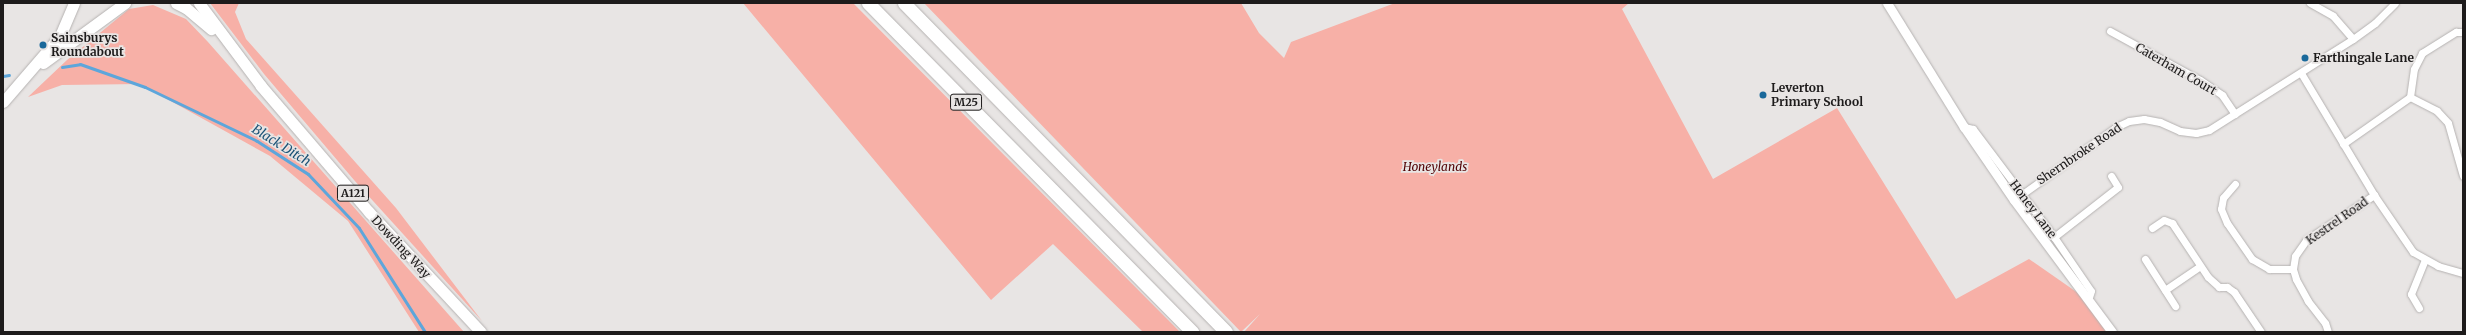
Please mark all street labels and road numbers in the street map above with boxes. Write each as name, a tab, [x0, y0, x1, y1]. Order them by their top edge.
street label: Caterham Court	[2133, 40, 2219, 98]
road number: M25	[950, 93, 982, 111]
street label: Shernbroke Road	[2034, 120, 2124, 188]
street label: Honey Lane	[2007, 177, 2059, 241]
road number: A121	[336, 184, 370, 202]
street label: Kestrel Road	[2303, 194, 2371, 248]
street label: Dowding Way	[368, 213, 434, 281]

